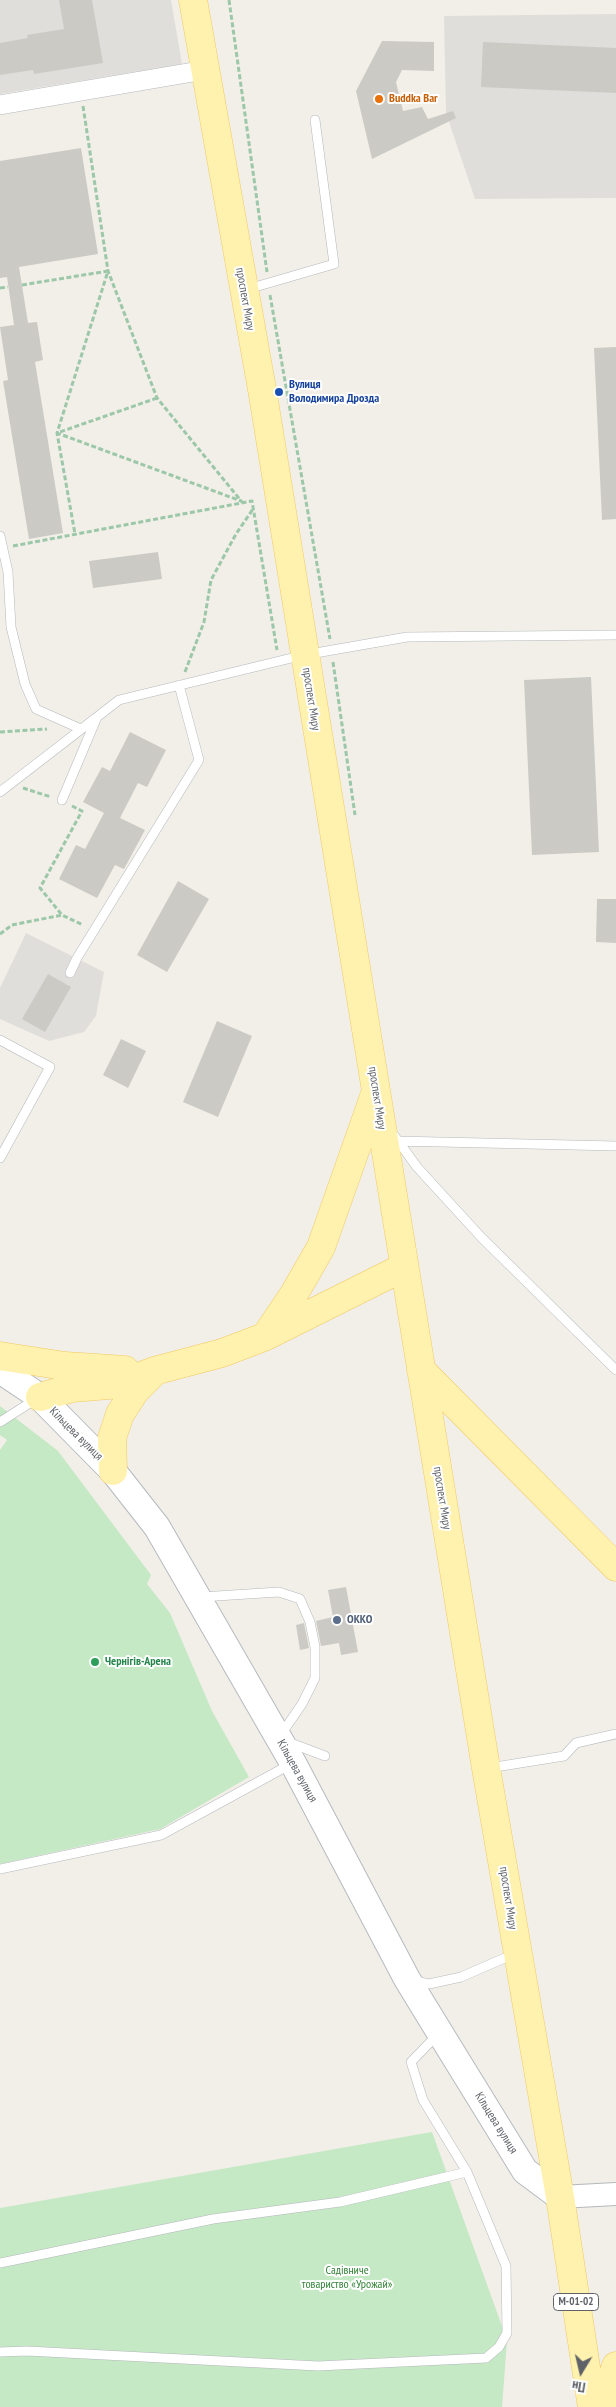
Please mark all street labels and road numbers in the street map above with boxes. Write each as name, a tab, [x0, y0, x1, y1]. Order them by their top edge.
street label: проспект Миру	[232, 266, 258, 332]
street label: проспект Миру	[299, 667, 323, 731]
street label: проспект Миру	[365, 1066, 389, 1130]
street label: Кільцева вулиця	[46, 1404, 106, 1464]
street label: проспект Миру	[430, 1466, 454, 1530]
street label: Кільцева вулиця	[274, 1737, 320, 1805]
street label: проспект Миру	[496, 1866, 520, 1930]
street label: Кільцева вулиця	[471, 2090, 521, 2156]
road number: М-01-02	[554, 2294, 598, 2310]

